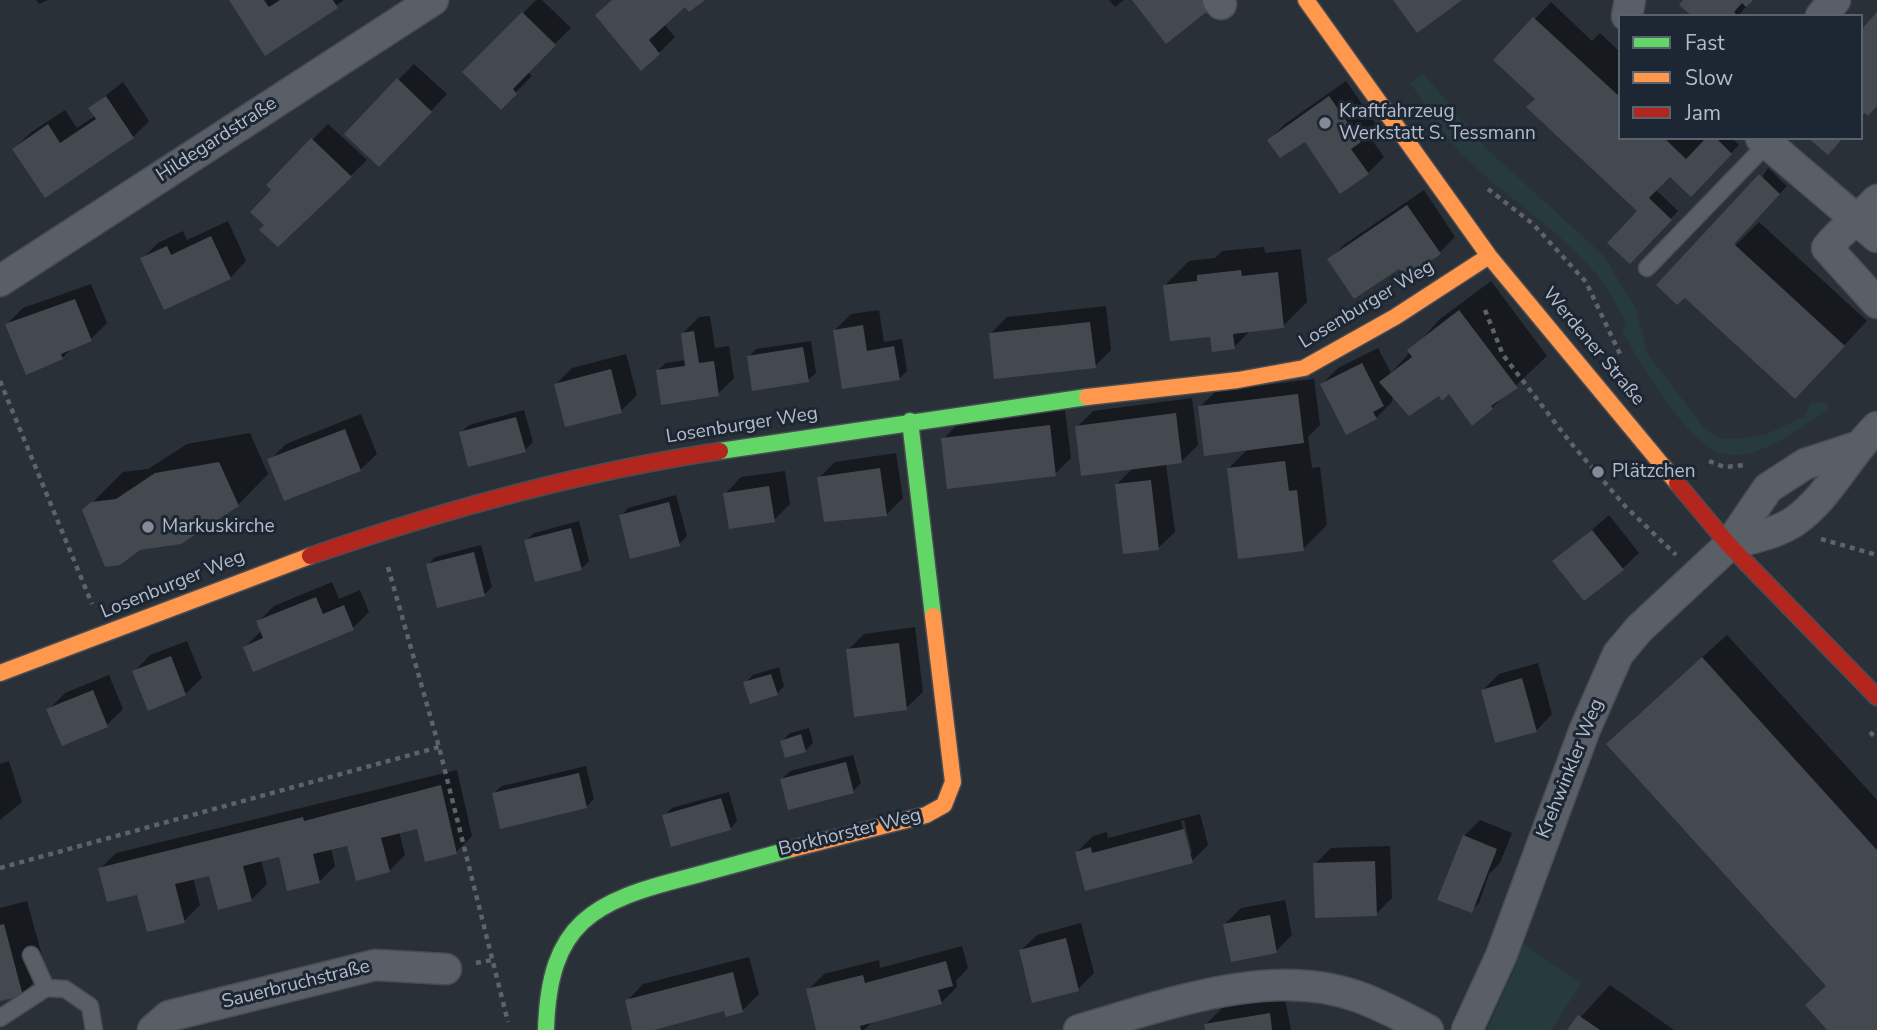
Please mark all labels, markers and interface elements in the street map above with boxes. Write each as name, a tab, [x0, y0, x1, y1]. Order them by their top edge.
legend	[1618, 14, 1863, 140]
text: Fast	[1685, 29, 1725, 57]
text: Slow	[1685, 64, 1733, 92]
street label: Hildegardstraße	[153, 93, 281, 187]
text: Jam	[1685, 99, 1721, 127]
place label: Kraftfahrzeug Werkstatt S. Tessmann	[1339, 101, 1536, 145]
marker: Kraftfahrzeug Werkstatt S. Tessmann	[1317, 115, 1333, 131]
street label: Losenburger Weg	[1295, 256, 1439, 354]
street label: Werdener Straße	[1537, 283, 1649, 411]
street label: Losenburger Weg	[665, 403, 819, 449]
place label: Plätzchen	[1612, 461, 1695, 483]
marker: Plätzchen	[1590, 464, 1606, 480]
place label: Markuskirche	[162, 516, 275, 538]
marker: Markuskirche	[140, 519, 156, 535]
street label: Losenburger Weg	[98, 546, 248, 624]
street label: Krehwinkler Weg	[1533, 696, 1609, 842]
street label: Borkhorster Weg	[776, 804, 924, 862]
street label: Sauerbruchstraße	[220, 956, 372, 1014]

